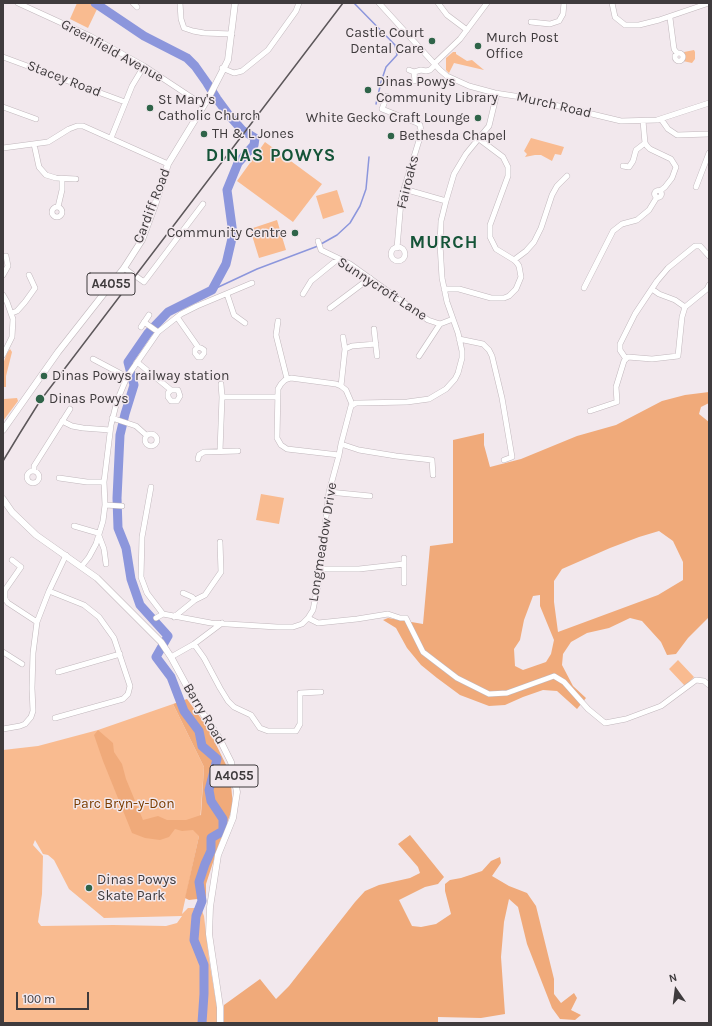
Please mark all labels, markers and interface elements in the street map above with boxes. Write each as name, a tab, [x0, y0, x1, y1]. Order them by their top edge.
street label: Greenfield Avenue	[58, 16, 166, 86]
place label: Castle Court Dental Care	[346, 25, 424, 58]
place label: Murch Post Office	[486, 30, 558, 62]
marker: Castle Court Dental Care	[427, 36, 437, 46]
marker: Murch Post Office	[473, 41, 483, 51]
street label: Stacey Road	[25, 57, 103, 101]
place label: Dinas Powys Community Library	[376, 74, 498, 106]
marker: Dinas Powys Community Library	[363, 85, 373, 95]
street label: Murch Road	[515, 88, 593, 122]
place label: St Mary's Catholic Church	[158, 92, 261, 124]
marker: St Mary's Catholic Church	[145, 103, 155, 113]
place label: White Gecko Craft Lounge	[306, 110, 470, 126]
marker: White Gecko Craft Lounge	[473, 113, 483, 123]
place label: TH & L Jones	[212, 126, 294, 142]
place label: Bethesda Chapel	[399, 128, 507, 144]
marker: TH & L Jones	[199, 129, 209, 139]
marker: Bethesda Chapel	[386, 131, 396, 141]
district label: DINAS POWYS	[206, 145, 336, 167]
street label: Fairoaks	[393, 154, 423, 210]
street label: Cardiff Road	[130, 166, 174, 246]
place label: Community Centre	[167, 225, 287, 241]
marker: Community Centre	[290, 228, 300, 238]
district label: MURCH	[410, 232, 478, 254]
street label: Sunnycroft Lane	[334, 254, 430, 324]
road number: A4055	[87, 273, 135, 295]
place label: Dinas Powys railway station	[52, 368, 229, 384]
marker: Dinas Powys railway station	[39, 371, 49, 381]
place label: Dinas Powys	[49, 391, 129, 407]
marker: Dinas Powys	[34, 393, 46, 405]
street label: Longmeadow Drive	[305, 481, 341, 603]
street label: Barry Road	[179, 680, 229, 748]
road number: A4055	[210, 765, 258, 787]
park label: Parc Bryn-y-Don	[73, 796, 175, 812]
place label: Dinas Powys Skate Park	[97, 872, 177, 904]
marker: Dinas Powys Skate Park	[84, 883, 94, 893]
north arrow	[656, 970, 696, 1010]
text: N	[668, 971, 678, 985]
scale bar	[18, 984, 91, 1010]
text: 100 m	[23, 992, 55, 1006]

